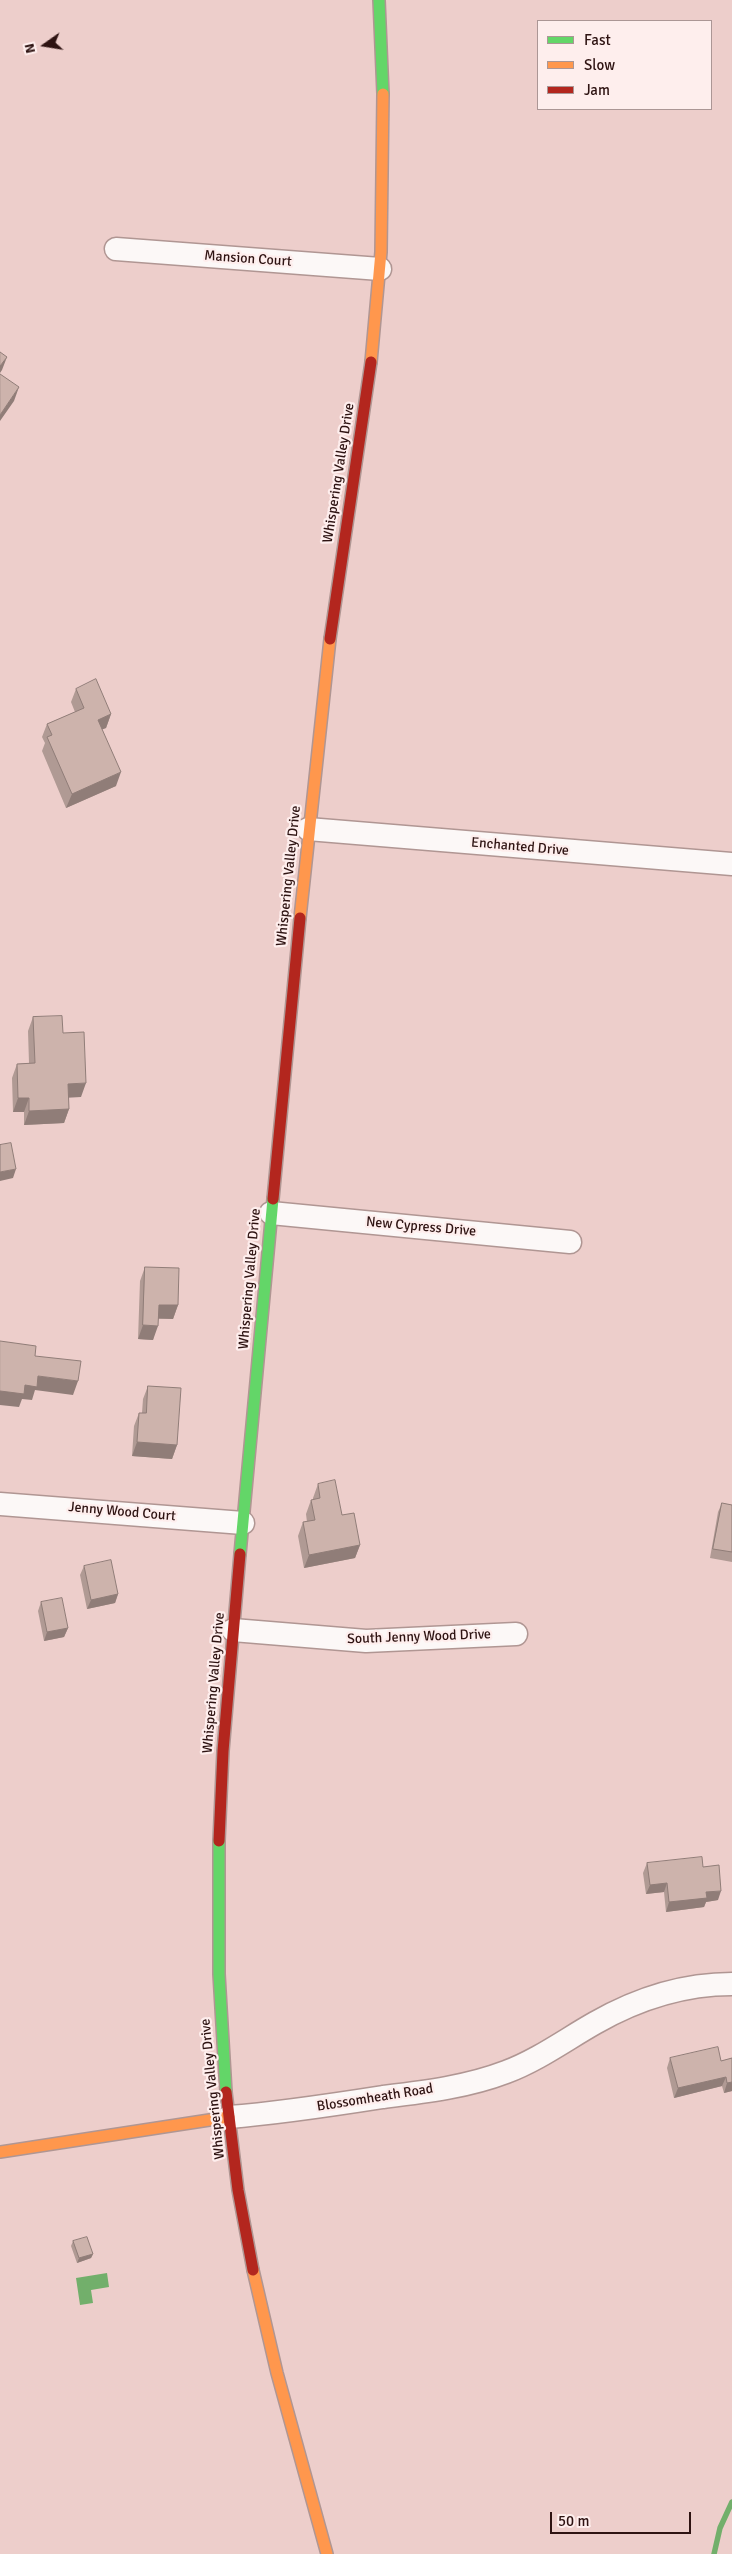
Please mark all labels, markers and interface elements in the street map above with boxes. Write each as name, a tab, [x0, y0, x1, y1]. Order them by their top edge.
north arrow	[20, 20, 70, 70]
legend	[537, 20, 712, 110]
text: Fast	[584, 31, 611, 49]
text: N	[21, 42, 39, 55]
text: Slow	[584, 56, 615, 74]
text: Jam	[584, 81, 610, 99]
street label: Mansion Court	[204, 248, 292, 270]
street label: Whispering Valley Drive	[320, 402, 358, 544]
street label: Whispering Valley Drive	[273, 805, 305, 947]
street label: Enchanted Drive	[470, 834, 570, 860]
street label: Whispering Valley Drive	[235, 1208, 265, 1350]
street label: New Cypress Drive	[365, 1214, 477, 1240]
street label: Jenny Wood Court	[67, 1499, 177, 1525]
street label: Whispering Valley Drive	[199, 1612, 229, 1754]
street label: South Jenny Wood Drive	[347, 1626, 491, 1648]
street label: Whispering Valley Drive	[197, 2018, 229, 2160]
street label: Blossomheath Road	[316, 2081, 434, 2115]
scale bar	[552, 2502, 693, 2534]
text: 50 m	[558, 2512, 589, 2530]

